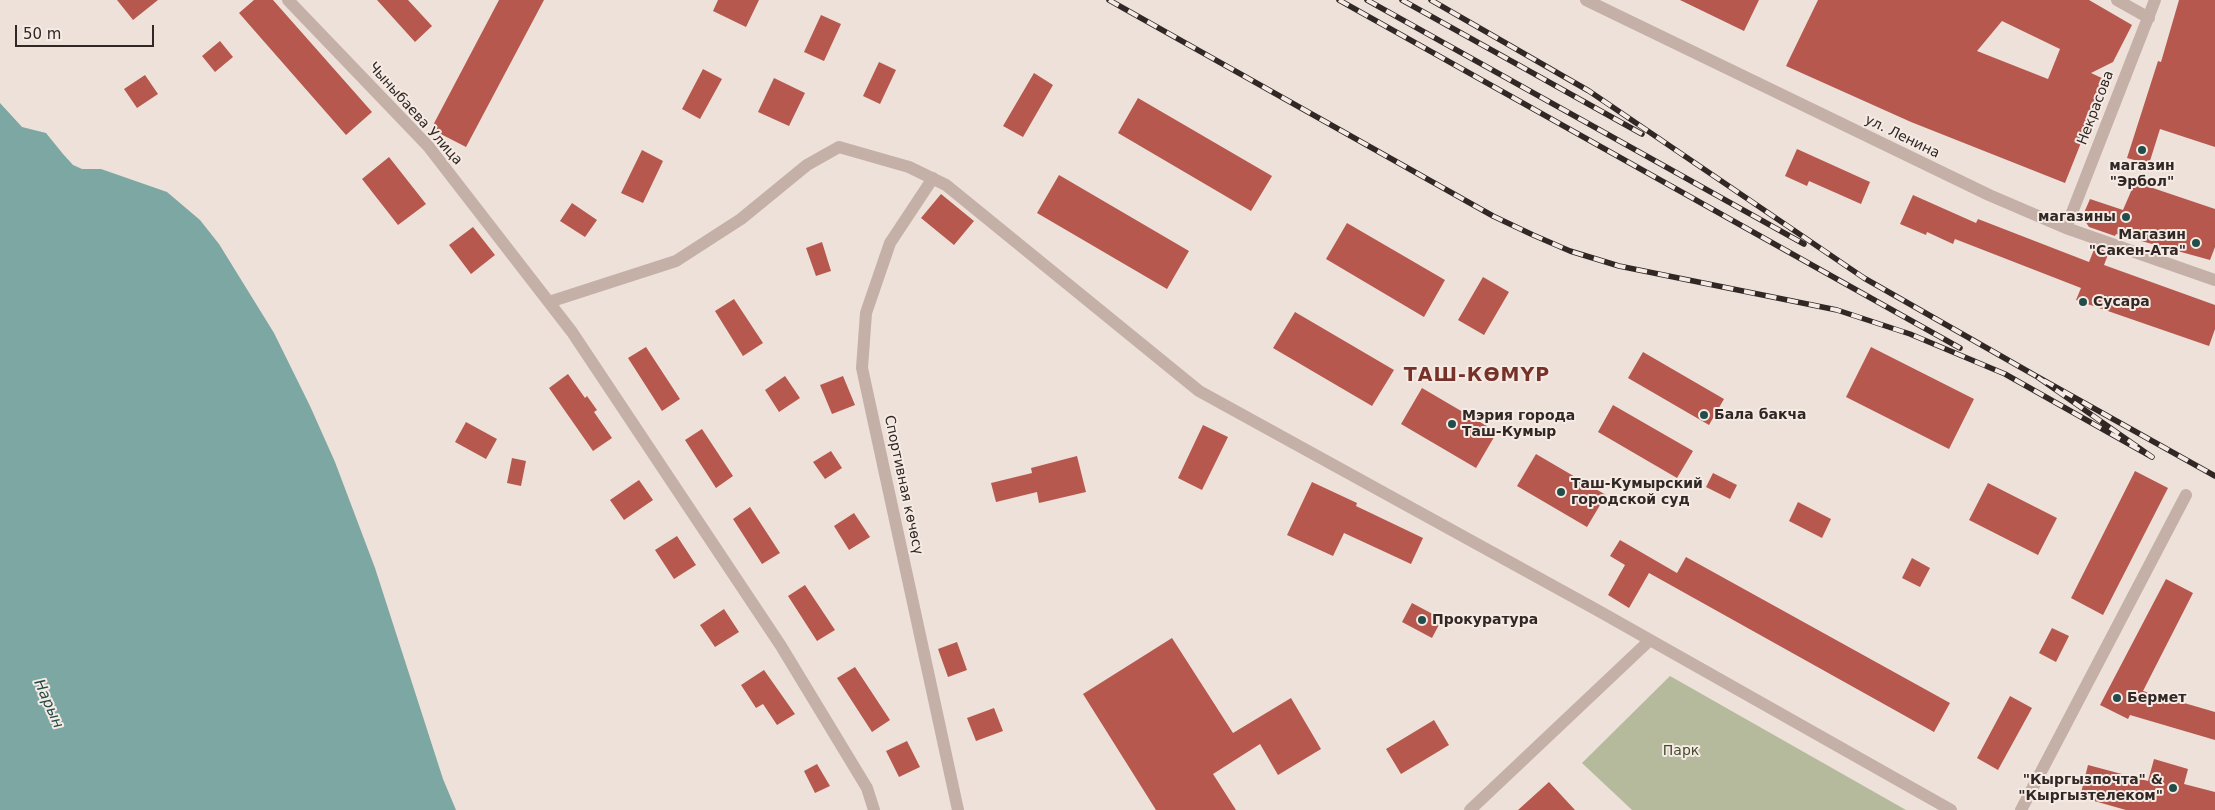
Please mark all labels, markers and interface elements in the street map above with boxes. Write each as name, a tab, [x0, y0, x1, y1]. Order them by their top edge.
scale bar	[18, 15, 156, 47]
text: 50 m	[23, 25, 61, 43]
street label: Чыныбаева Улица	[364, 59, 466, 169]
street label: Некрасова	[2074, 69, 2118, 147]
street label: ул. Ленина	[1862, 112, 1942, 162]
marker: магазин "Эрбол"	[2136, 144, 2148, 156]
place label: магазин "Эрбол"	[2109, 158, 2175, 190]
place label: магазины	[2038, 209, 2116, 225]
marker: магазины	[2120, 211, 2132, 223]
place label: Магазин "Сакен-Ата"	[2089, 227, 2186, 260]
marker: Магазин "Сакен-Ата"	[2190, 237, 2202, 249]
place label: Сусара	[2093, 294, 2150, 310]
marker: Сусара	[2077, 296, 2089, 308]
district label: ТАШ-КӨМҮР	[1403, 365, 1551, 387]
place label: Бала бакча	[1714, 407, 1806, 423]
place label: Мэрия города Таш-Кумыр	[1462, 408, 1575, 441]
marker: Бала бакча	[1698, 409, 1710, 421]
street label: Спортивная көчөсү	[880, 414, 926, 556]
marker: Мэрия города Таш-Кумыр	[1446, 418, 1458, 430]
place label: Таш-Кумырский городской суд	[1571, 476, 1703, 508]
marker: Таш-Кумырский городской суд	[1555, 486, 1567, 498]
place label: Прокуратура	[1432, 612, 1538, 628]
marker: Прокуратура	[1416, 614, 1428, 626]
water label: Нарын	[29, 677, 67, 731]
place label: Бермет	[2127, 690, 2186, 706]
marker: Бермет	[2111, 692, 2123, 704]
park label: Парк	[1663, 743, 1699, 759]
place label: "Кыргызпочта" & "Кыргызтелеком"	[2018, 772, 2163, 804]
marker: "Кыргызпочта" & "Кыргызтелеком"	[2167, 782, 2179, 794]

